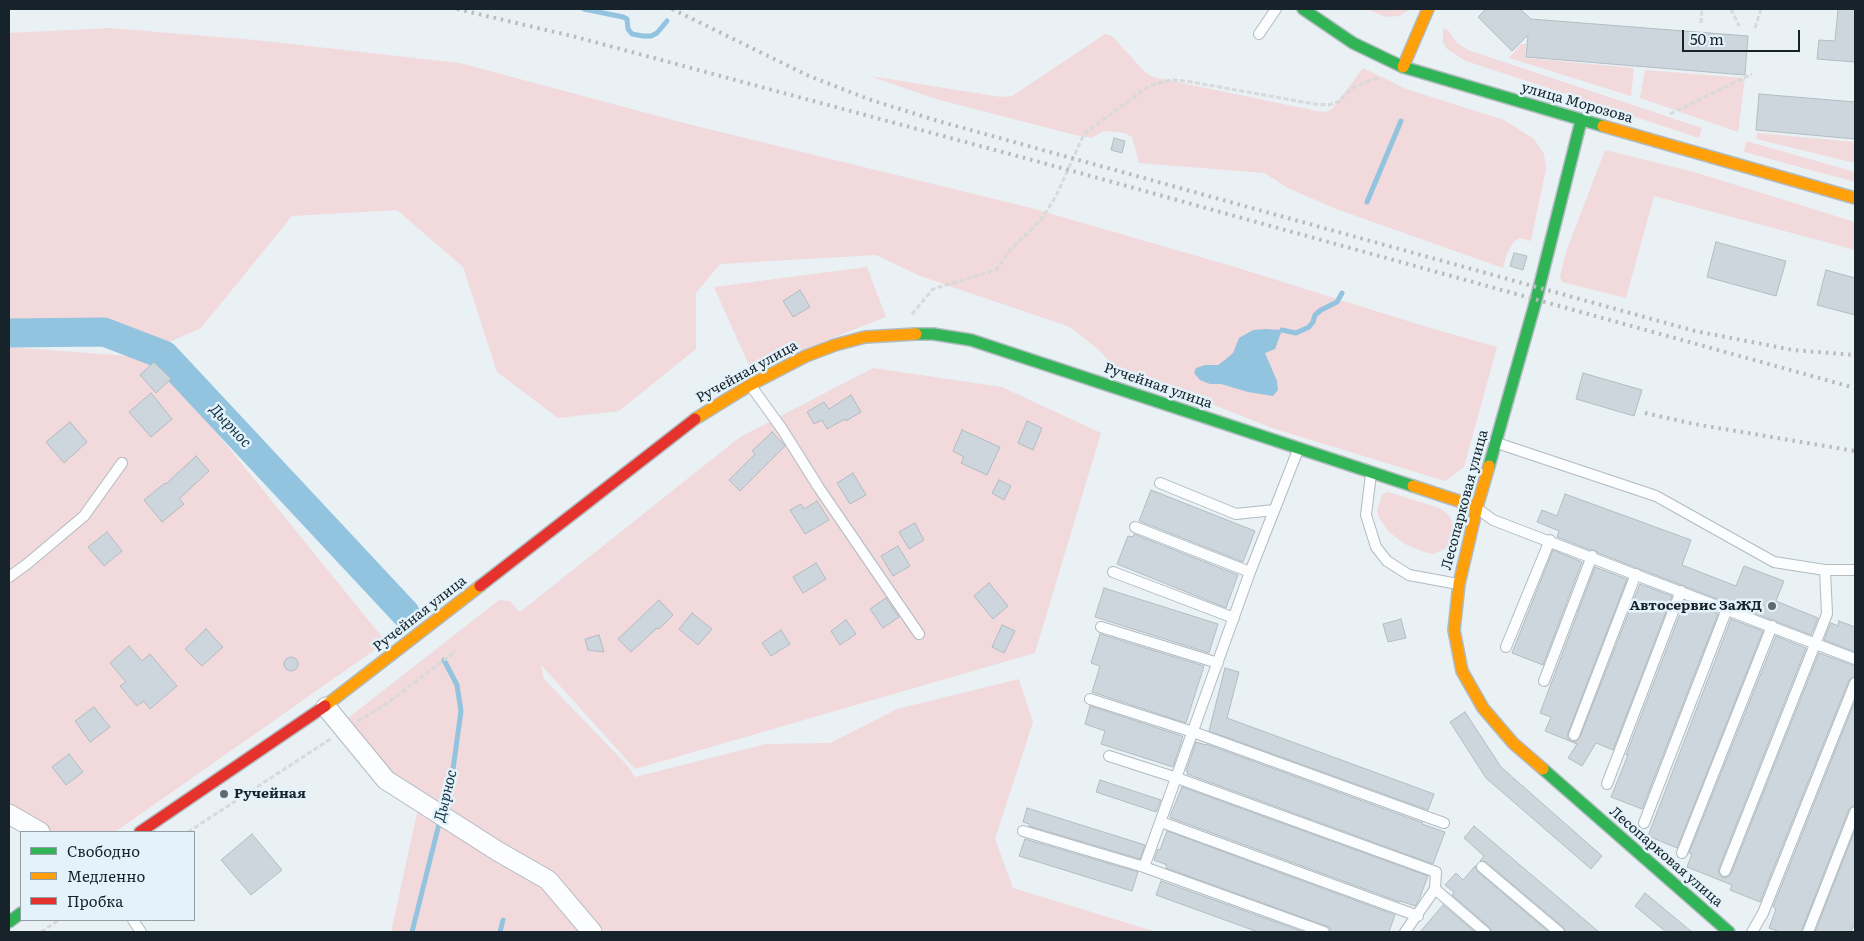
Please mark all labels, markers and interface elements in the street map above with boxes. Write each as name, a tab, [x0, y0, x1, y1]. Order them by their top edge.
scale bar	[1684, 20, 1802, 52]
text: 50 m	[1690, 27, 1724, 50]
street label: улица Морозова	[1519, 79, 1635, 127]
street label: Ручейная улица	[693, 337, 801, 407]
street label: Ручейная улица	[1102, 360, 1214, 412]
water label: Дырнос	[205, 400, 255, 452]
street label: Лесопарковая улица	[1438, 428, 1492, 572]
street label: Ручейная улица	[370, 572, 470, 656]
place label: Автосервис ЗаЖД	[1630, 598, 1762, 614]
marker: Автосервис ЗаЖД	[1766, 600, 1778, 612]
water label: Дырнос	[431, 768, 461, 824]
place label: Ручейная	[234, 786, 306, 802]
marker: Ручейная	[218, 788, 230, 800]
street label: Лесопарковая улица	[1606, 803, 1726, 911]
legend	[20, 831, 195, 921]
text: Свободно	[67, 839, 140, 862]
text: Медленно	[67, 864, 145, 887]
text: Пробка	[67, 889, 123, 912]

